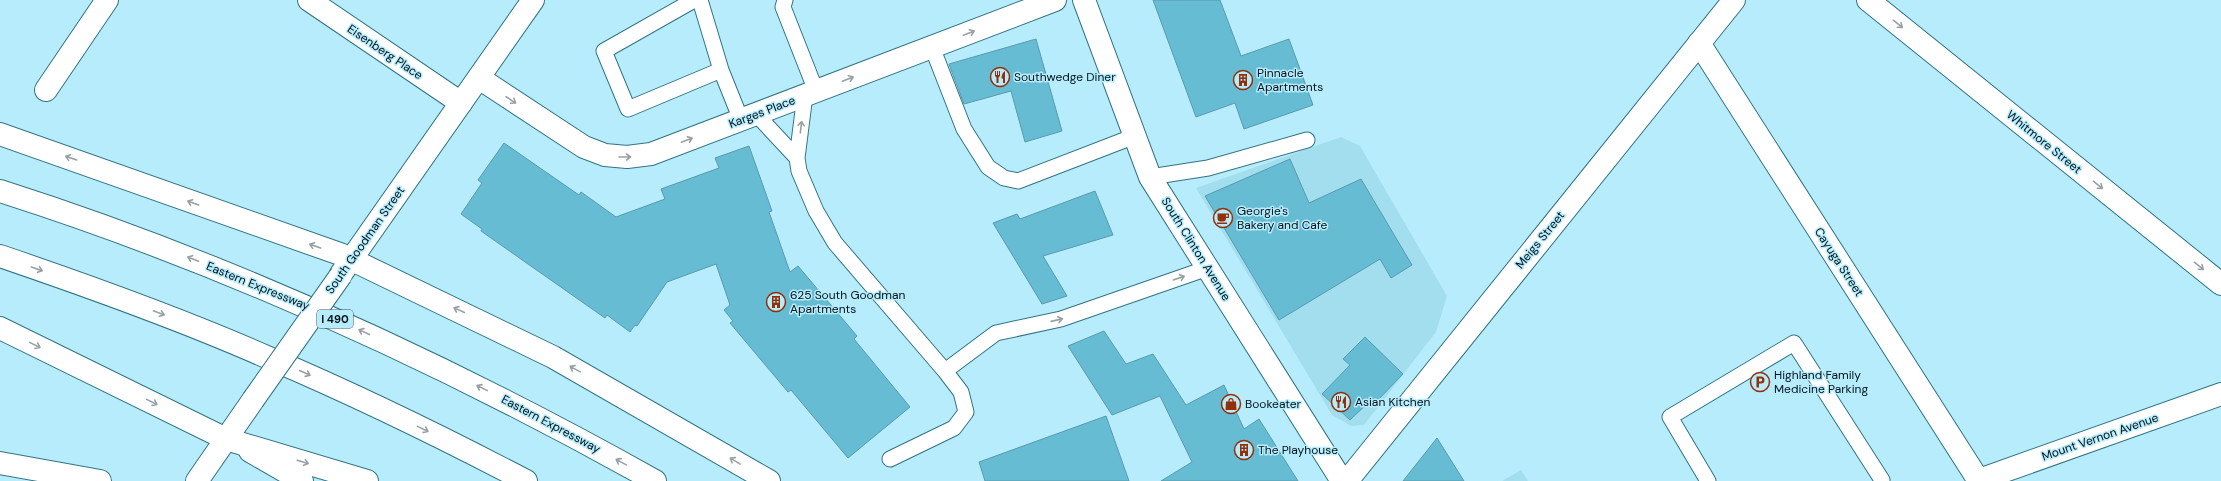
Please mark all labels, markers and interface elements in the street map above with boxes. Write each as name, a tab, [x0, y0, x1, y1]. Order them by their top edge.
one-way arrow	[1892, 20, 1903, 29]
street label: Eisenberg Place	[344, 21, 426, 83]
one-way arrow	[963, 28, 975, 36]
place label: Pinnacle Apartments	[1257, 65, 1323, 95]
restaurant icon: Southwedge Diner	[989, 66, 1011, 88]
place label: Southwedge Diner	[1014, 69, 1116, 85]
building icon: Pinnacle Apartments	[1232, 69, 1254, 91]
one-way arrow	[841, 74, 853, 82]
street label: Karges Place	[727, 92, 798, 132]
one-way arrow	[505, 96, 516, 104]
street label: Whitmore Street	[2003, 107, 2085, 177]
one-way arrow	[797, 121, 805, 134]
one-way arrow	[681, 136, 693, 144]
one-way arrow	[618, 153, 631, 161]
one-way arrow	[64, 154, 77, 161]
one-way arrow	[2092, 180, 2103, 189]
street label: South Goodman Street	[322, 183, 408, 297]
street label: South Clinton Avenue	[1158, 194, 1234, 304]
one-way arrow	[187, 198, 199, 206]
place label: Georgie's Bakery and Cafe	[1237, 203, 1328, 233]
cafe icon: Georgie's Bakery and Cafe	[1212, 207, 1234, 229]
street label: Meigs Street	[1512, 208, 1568, 272]
street label: Cayuga Street	[1811, 225, 1867, 300]
one-way arrow	[310, 241, 322, 249]
one-way arrow	[188, 255, 200, 263]
street label: Eastern Expressway	[204, 258, 312, 314]
one-way arrow	[2193, 262, 2204, 270]
one-way arrow	[31, 265, 43, 273]
one-way arrow	[1173, 273, 1185, 281]
place label: 625 South Goodman Apartments	[790, 287, 905, 317]
building icon: 625 South Goodman Apartments	[765, 291, 787, 313]
one-way arrow	[453, 306, 465, 313]
one-way arrow	[152, 310, 164, 318]
road number: I 490	[317, 310, 353, 328]
one-way arrow	[1050, 316, 1063, 323]
one-way arrow	[359, 328, 371, 335]
one-way arrow	[29, 342, 41, 349]
one-way arrow	[569, 365, 581, 373]
place label: Highland Family Medicine Parking	[1774, 367, 1868, 397]
one-way arrow	[299, 370, 311, 378]
parking icon: Highland Family Medicine Parking	[1749, 371, 1771, 393]
one-way arrow	[476, 384, 488, 391]
street label: Eastern Expressway	[499, 391, 604, 457]
restaurant icon: Asian Kitchen	[1330, 391, 1352, 413]
shop icon: Bookeater	[1220, 393, 1242, 415]
place label: Asian Kitchen	[1355, 394, 1430, 410]
place label: Bookeater	[1245, 396, 1302, 412]
one-way arrow	[145, 399, 157, 406]
street label: Mount Vernon Avenue	[2040, 409, 2161, 464]
one-way arrow	[416, 426, 428, 433]
building icon: The Playhouse	[1233, 439, 1255, 461]
place label: The Playhouse	[1258, 442, 1338, 458]
one-way arrow	[730, 457, 741, 465]
one-way arrow	[615, 458, 627, 465]
one-way arrow	[297, 459, 310, 466]

